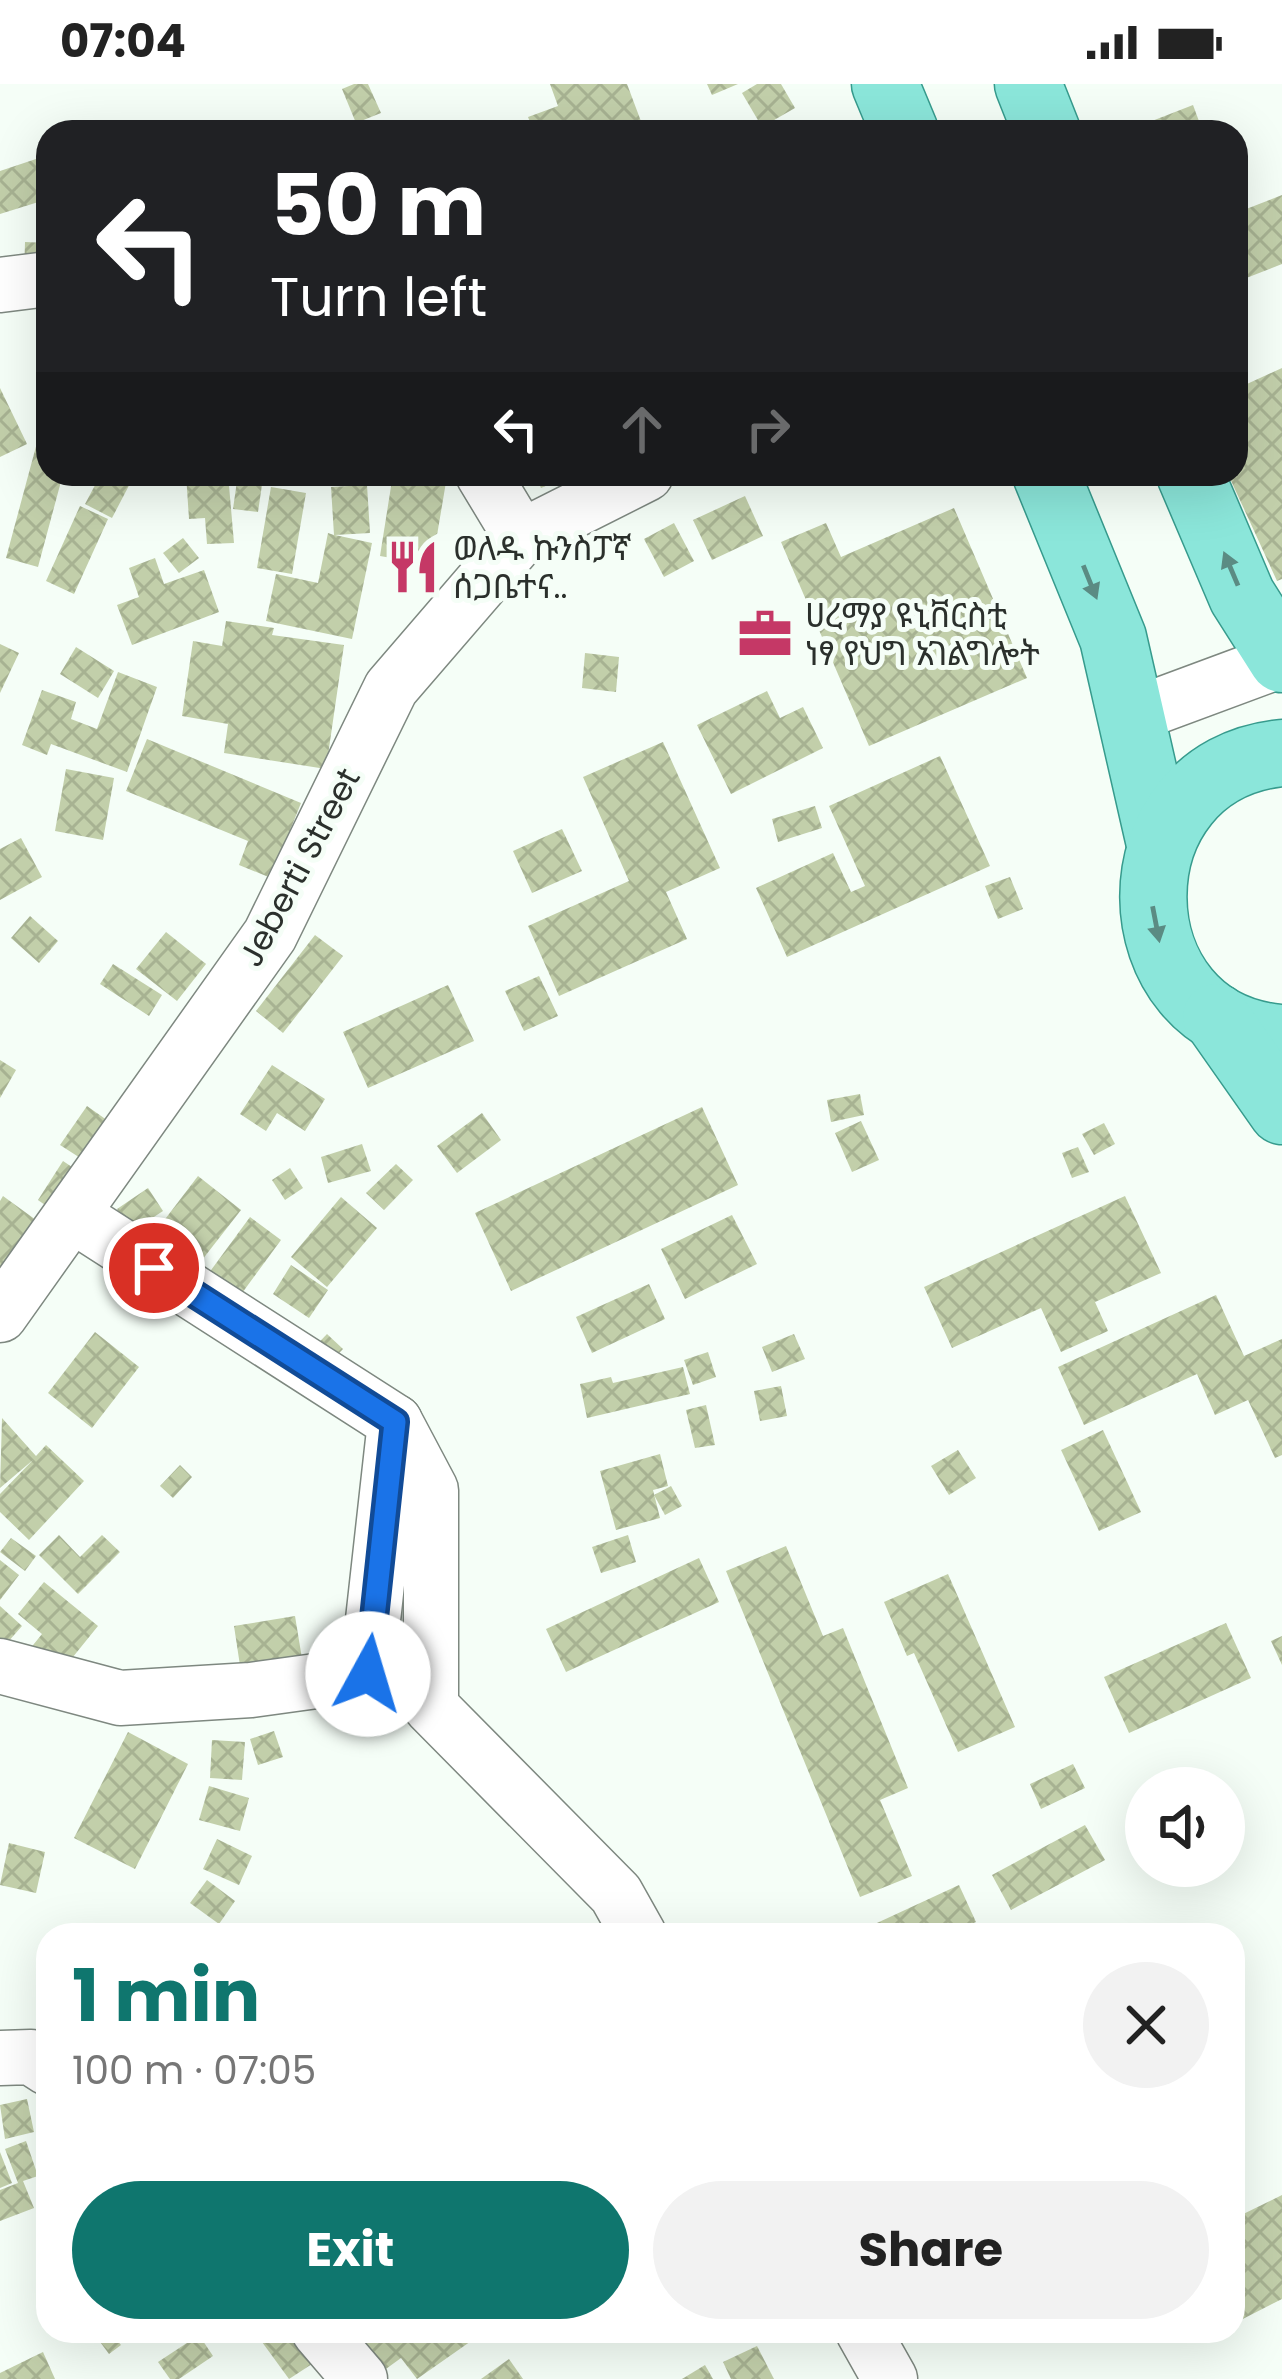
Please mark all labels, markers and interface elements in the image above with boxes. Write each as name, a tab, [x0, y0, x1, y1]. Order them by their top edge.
text: 07:04	[60, 10, 186, 73]
text: 50 m	[270, 147, 486, 264]
icon: left	[72, 168, 228, 324]
text: Turn left	[270, 259, 487, 335]
icon: left	[483, 396, 549, 462]
icon: ahead	[609, 396, 675, 462]
icon: right	[735, 396, 801, 462]
place label: ወለዱ ኩንስፓኛ ሰጋቤተና..	[453, 525, 631, 610]
restaurant icon: ወለዱ ኩንስፓኛ ሰጋቤተና..	[384, 538, 442, 596]
one-way arrow	[1220, 552, 1240, 587]
one-way arrow	[1081, 565, 1100, 601]
place label: ሀረማያ ዩኒቨርስቲ ነፃ የህግ አገልግሎት	[805, 592, 1040, 677]
office icon: ሀረማያ ዩኒቨርስቲ ነፃ የህግ አገልግሎት	[736, 605, 794, 663]
street label: Jeberti Street	[227, 760, 372, 975]
one-way arrow	[1147, 906, 1166, 944]
pin	[103, 1217, 205, 1319]
icon: arrive	[121, 1235, 187, 1301]
position arrow	[305, 1611, 431, 1737]
map controls	[1125, 1767, 1245, 1887]
button: sound	[1125, 1767, 1245, 1887]
text: 1 min	[72, 1945, 260, 2046]
button: close	[1083, 1962, 1209, 2088]
text: 100 m · 07:05	[72, 2043, 316, 2098]
button: Exit	[72, 2181, 629, 2319]
button: Share	[653, 2181, 1209, 2319]

